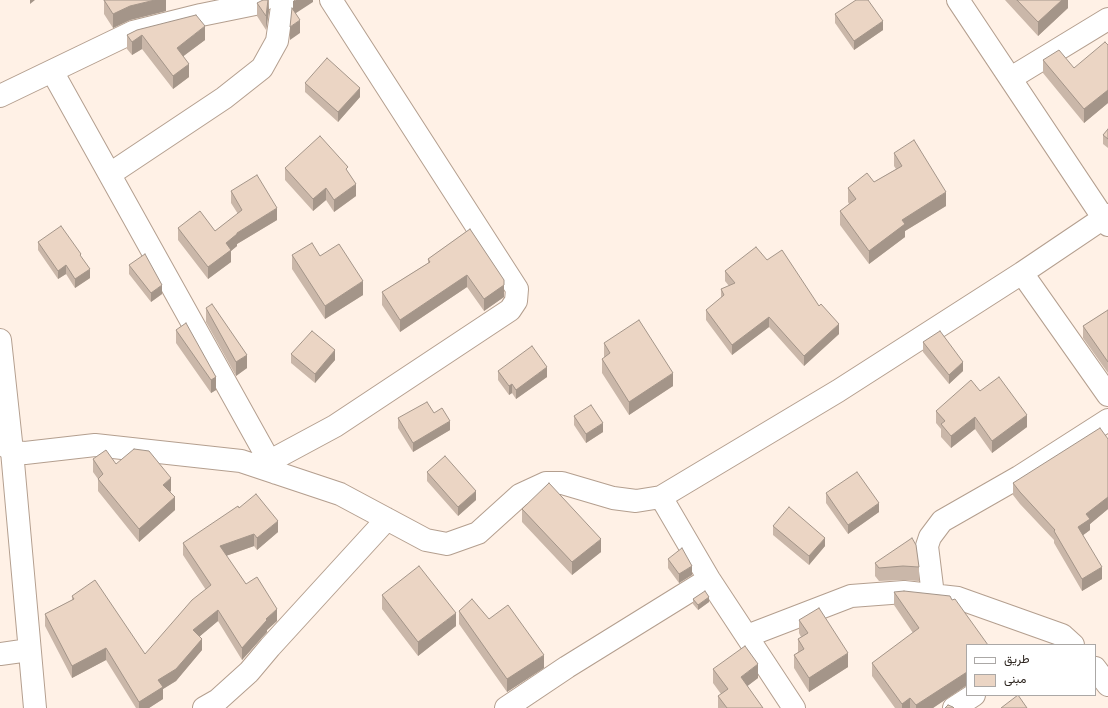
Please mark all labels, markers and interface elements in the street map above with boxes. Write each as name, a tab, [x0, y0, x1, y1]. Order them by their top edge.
legend	[966, 644, 1096, 696]
text: طريق	[1004, 651, 1029, 666]
text: مبنى	[1004, 671, 1026, 686]

